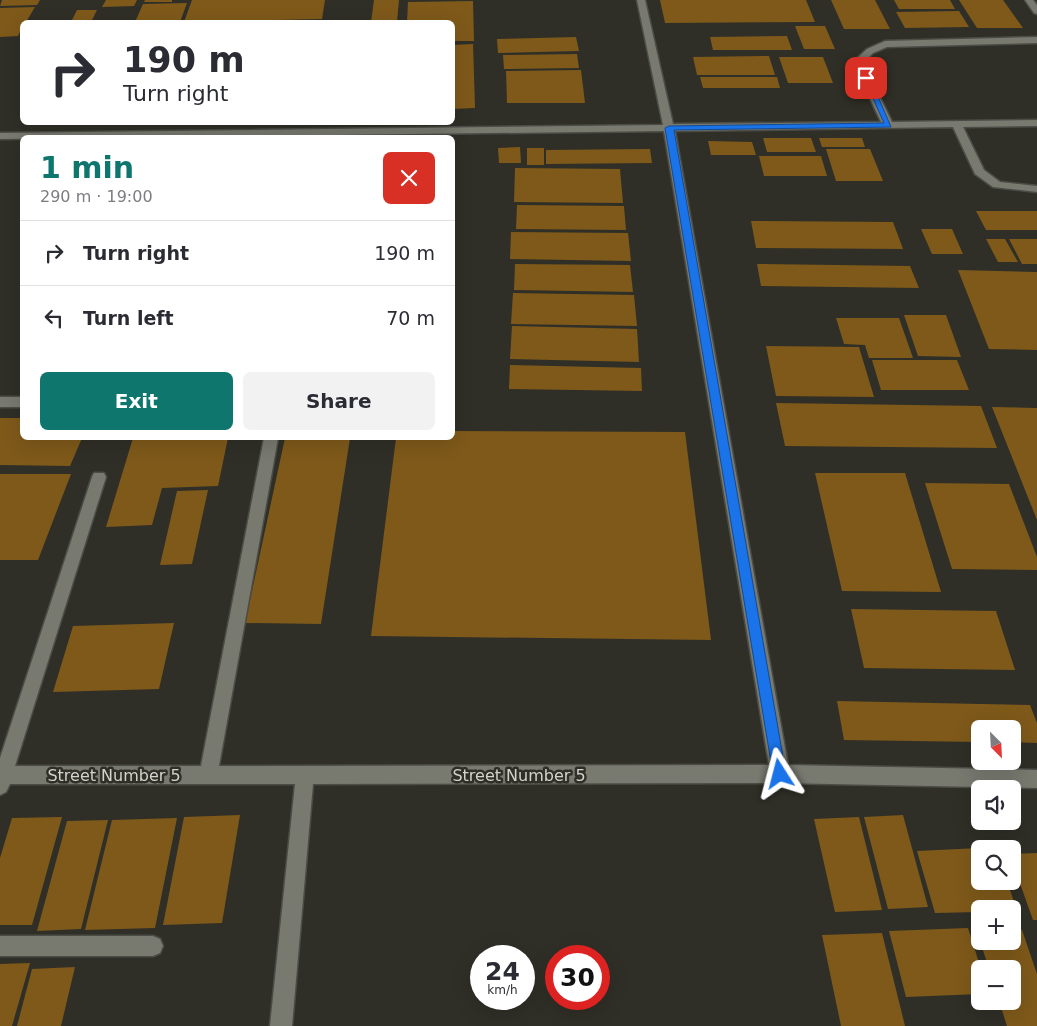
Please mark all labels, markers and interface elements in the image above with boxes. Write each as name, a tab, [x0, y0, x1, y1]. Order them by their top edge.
icon: right	[40, 40, 105, 105]
text: 190 m	[123, 40, 245, 80]
pin	[845, 57, 887, 99]
icon: arrive	[852, 64, 880, 92]
text: Turn right	[123, 81, 228, 106]
text: 1 min	[40, 150, 134, 185]
button: close	[383, 152, 435, 204]
text: 290 m · 19:00	[40, 187, 153, 206]
icon: right	[40, 239, 68, 267]
text: Turn right	[83, 242, 189, 264]
text: 190 m	[374, 242, 435, 264]
icon: left	[40, 304, 68, 332]
text: Turn left	[83, 307, 174, 329]
text: 70 m	[386, 307, 435, 329]
button: Exit	[40, 372, 233, 430]
button: Share	[243, 372, 435, 430]
north arrow	[971, 720, 1021, 770]
map controls	[971, 720, 1021, 1010]
position arrow	[753, 747, 805, 799]
street label: Street Number 5	[47, 766, 181, 785]
street label: Street Number 5	[452, 766, 586, 785]
button: sound	[971, 780, 1021, 830]
button: search	[971, 840, 1021, 890]
button: +	[971, 900, 1021, 950]
speed limit sign: 30	[545, 945, 610, 1010]
text: 24	[485, 957, 520, 986]
button: −	[971, 960, 1021, 1010]
text: km/h	[487, 983, 518, 997]

